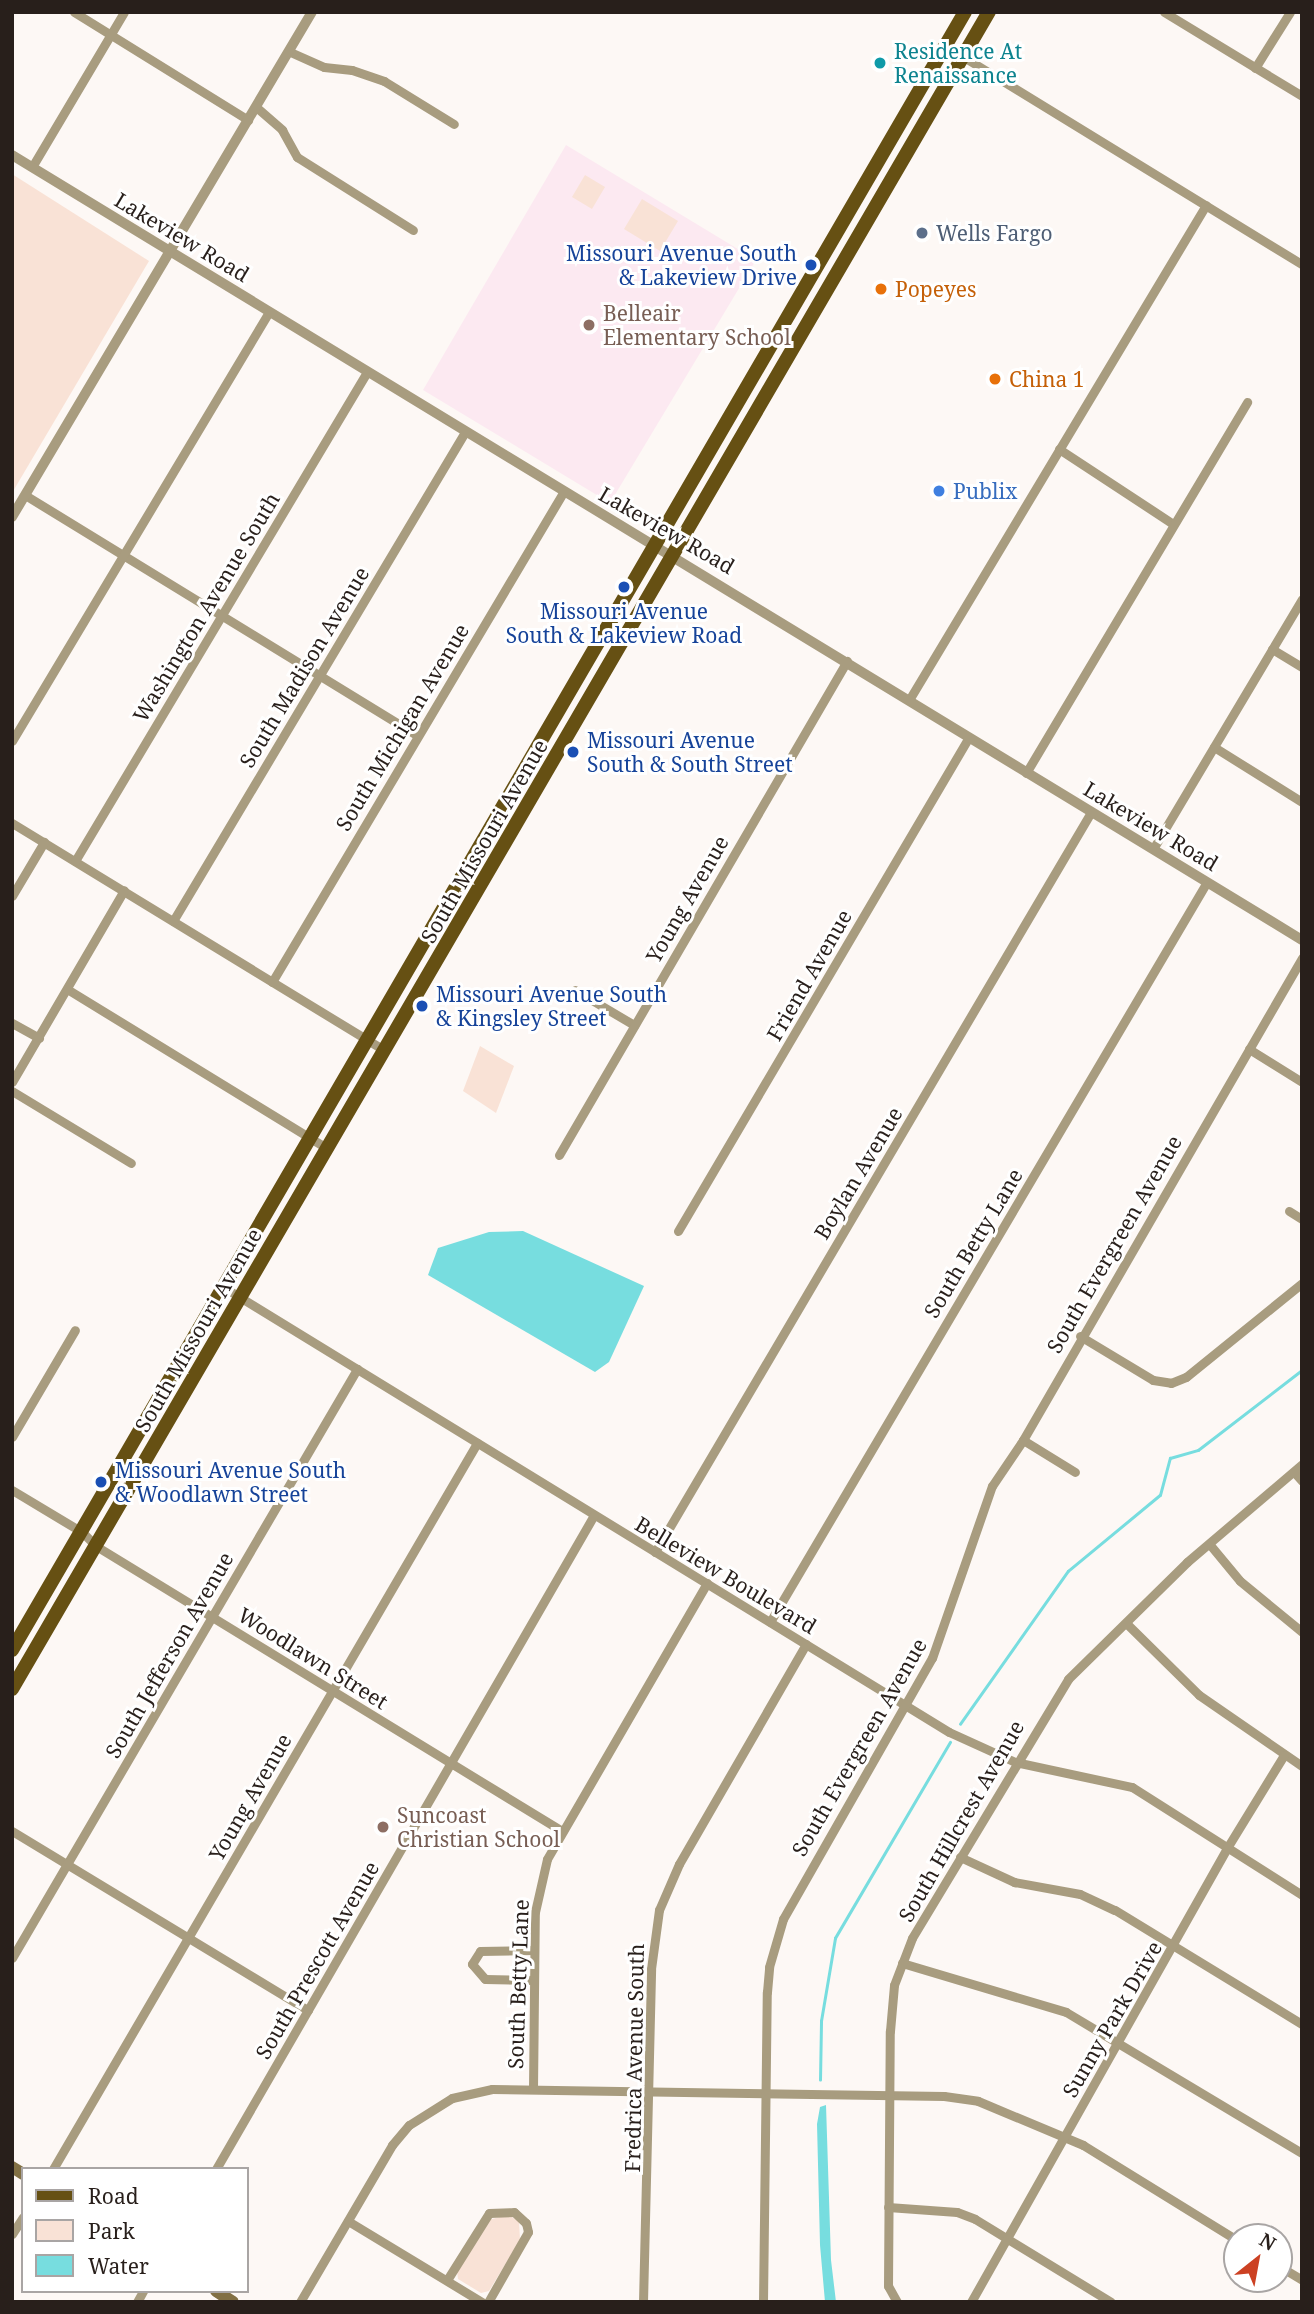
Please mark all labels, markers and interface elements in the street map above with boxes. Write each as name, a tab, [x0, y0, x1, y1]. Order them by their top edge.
place label: Residence At Renaissance	[894, 38, 1022, 88]
marker: Residence At Renaissance	[872, 55, 888, 71]
street label: Lakeview Road	[110, 187, 254, 287]
place label: Wells Fargo	[936, 220, 1053, 246]
marker: Wells Fargo	[914, 225, 930, 241]
place label: Missouri Avenue South & Lakeview Drive	[566, 240, 797, 290]
marker: Missouri Avenue South & Lakeview Drive	[803, 257, 819, 273]
place label: Popeyes	[895, 276, 977, 302]
marker: Popeyes	[873, 281, 889, 297]
place label: Belleair Elementary School	[603, 300, 791, 350]
marker: Belleair Elementary School	[581, 317, 597, 333]
place label: China 1	[1009, 366, 1085, 392]
marker: China 1	[987, 371, 1003, 387]
place label: Publix	[953, 478, 1017, 504]
street label: Lakeview Road	[595, 481, 739, 579]
marker: Publix	[931, 483, 947, 499]
street label: Washington Avenue South	[127, 488, 285, 726]
street label: South Madison Avenue	[234, 562, 374, 772]
marker: Missouri Avenue South & Lakeview Road	[616, 579, 632, 595]
place label: Missouri Avenue South & Lakeview Road	[506, 598, 742, 648]
street label: South Michigan Avenue	[330, 619, 474, 835]
place label: Missouri Avenue South & South Street	[587, 727, 793, 777]
street label: South Missouri Avenue	[415, 735, 553, 947]
marker: Missouri Avenue South & South Street	[565, 744, 581, 760]
street label: Lakeview Road	[1079, 776, 1223, 876]
street label: Young Avenue	[640, 831, 734, 967]
street label: Friend Avenue	[761, 905, 857, 1045]
place label: Missouri Avenue South & Kingsley Street	[436, 981, 667, 1031]
marker: Missouri Avenue South & Kingsley Street	[414, 998, 430, 1014]
street label: Boylan Avenue	[809, 1102, 907, 1244]
street label: South Evergreen Avenue	[1041, 1131, 1187, 1357]
street label: South Betty Lane	[918, 1164, 1028, 1322]
street label: South Missouri Avenue	[129, 1224, 267, 1436]
place label: Missouri Avenue South & Woodlawn Street	[115, 1457, 346, 1507]
marker: Missouri Avenue South & Woodlawn Street	[93, 1474, 109, 1490]
street label: Belleview Boulevard	[631, 1511, 821, 1639]
street label: South Jefferson Avenue	[100, 1548, 238, 1762]
street label: Woodlawn Street	[233, 1602, 393, 1714]
street label: South Evergreen Avenue	[786, 1634, 932, 1860]
street label: South Hillcrest Avenue	[893, 1716, 1029, 1926]
street label: Young Avenue	[203, 1729, 297, 1865]
place label: Suncoast Christian School	[397, 1802, 560, 1852]
marker: Suncoast Christian School	[375, 1819, 391, 1835]
street label: South Prescott Avenue	[250, 1857, 384, 2063]
street label: South Betty Lane	[502, 1899, 534, 2069]
street label: Sunny Park Drive	[1057, 1936, 1167, 2102]
street label: Fredrica Avenue South	[619, 1943, 649, 2173]
legend	[21, 2167, 248, 2293]
text: Road	[88, 2182, 139, 2210]
text: Park	[88, 2217, 135, 2245]
north arrow	[1223, 2223, 1293, 2293]
text: N	[1255, 2227, 1281, 2257]
text: Water	[88, 2252, 149, 2280]

